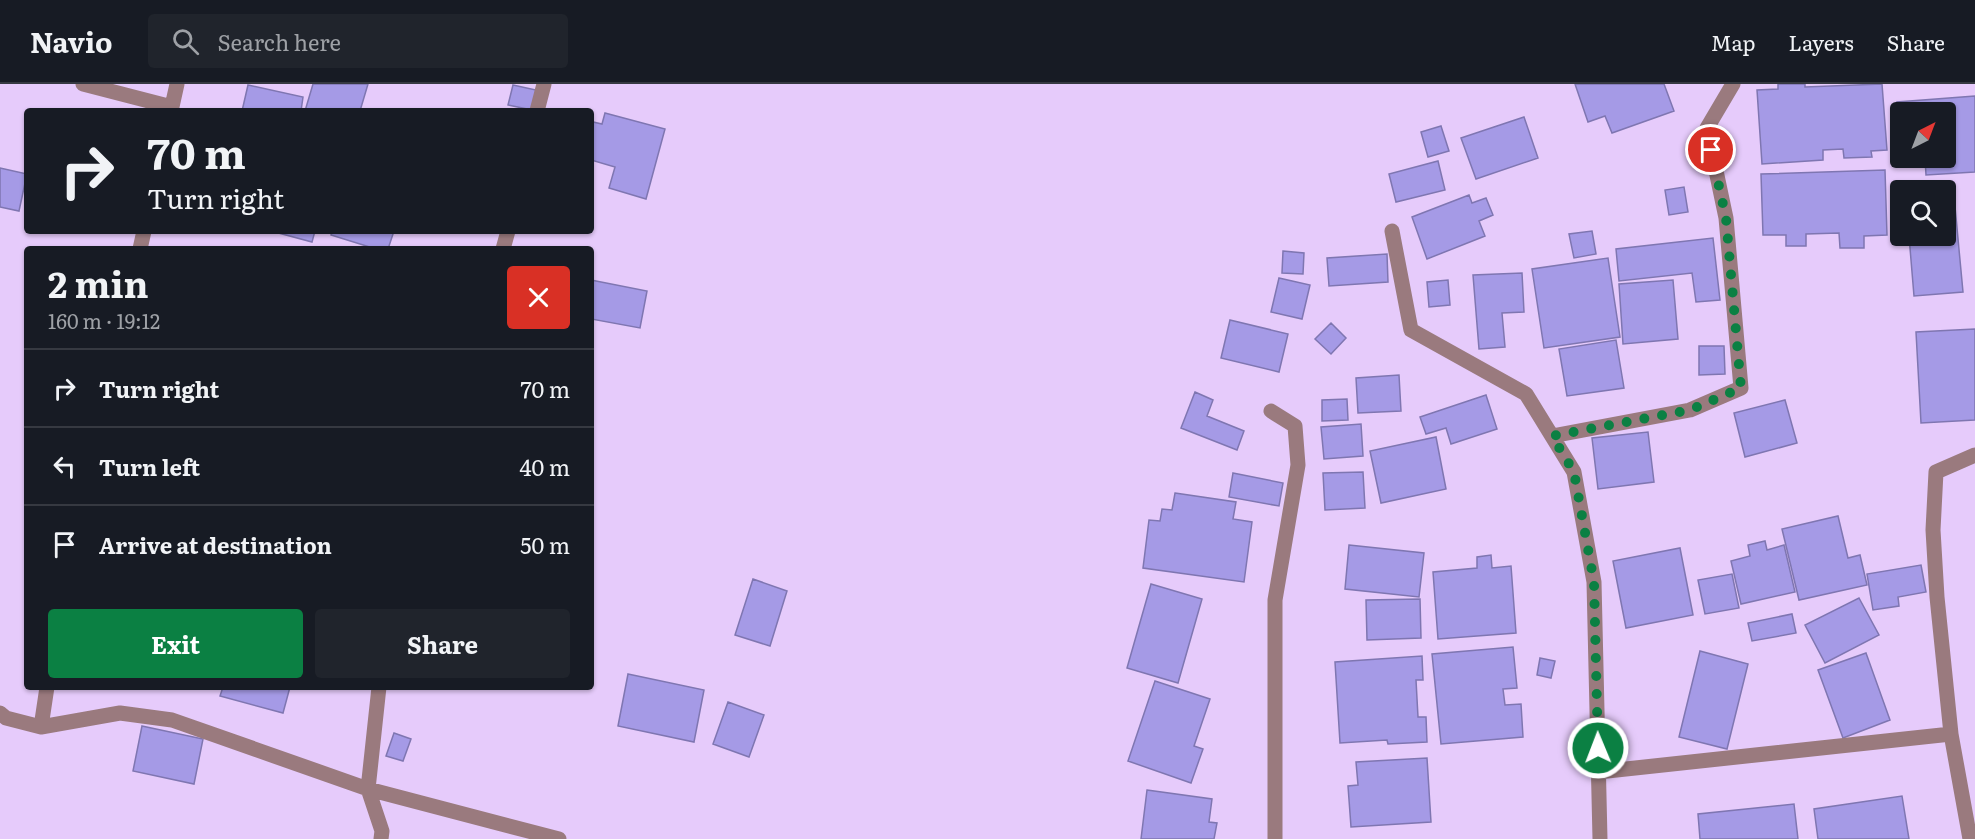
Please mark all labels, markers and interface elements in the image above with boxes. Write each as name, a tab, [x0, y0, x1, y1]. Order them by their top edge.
search box	[148, 14, 568, 68]
text: Navio	[30, 20, 112, 62]
icon: search	[169, 25, 202, 58]
text: Search here	[217, 25, 341, 58]
text: Map	[1711, 26, 1756, 57]
text: Layers	[1789, 26, 1854, 57]
text: Share	[1887, 26, 1945, 57]
north arrow	[1890, 102, 1956, 168]
map controls	[1890, 102, 1956, 246]
text: 70 m	[147, 120, 246, 182]
pin	[1685, 124, 1736, 175]
icon: right	[48, 132, 126, 210]
icon: arrive	[1694, 133, 1727, 166]
text: Turn right	[147, 177, 284, 217]
button: search	[1890, 180, 1956, 246]
text: 2 min	[48, 256, 149, 309]
button: close	[507, 266, 570, 329]
text: 160 m · 19:12	[48, 305, 160, 335]
icon: right	[48, 372, 81, 405]
text: Turn right	[99, 372, 219, 405]
text: 70 m	[520, 372, 570, 405]
icon: left	[48, 450, 81, 483]
text: Turn left	[99, 450, 200, 483]
text: 40 m	[519, 450, 570, 483]
icon: arrive	[48, 528, 81, 561]
text: Arrive at destination	[99, 528, 332, 561]
text: 50 m	[520, 528, 570, 561]
button: Exit	[48, 609, 303, 678]
button: Share	[315, 609, 570, 678]
position arrow	[1566, 716, 1630, 780]

